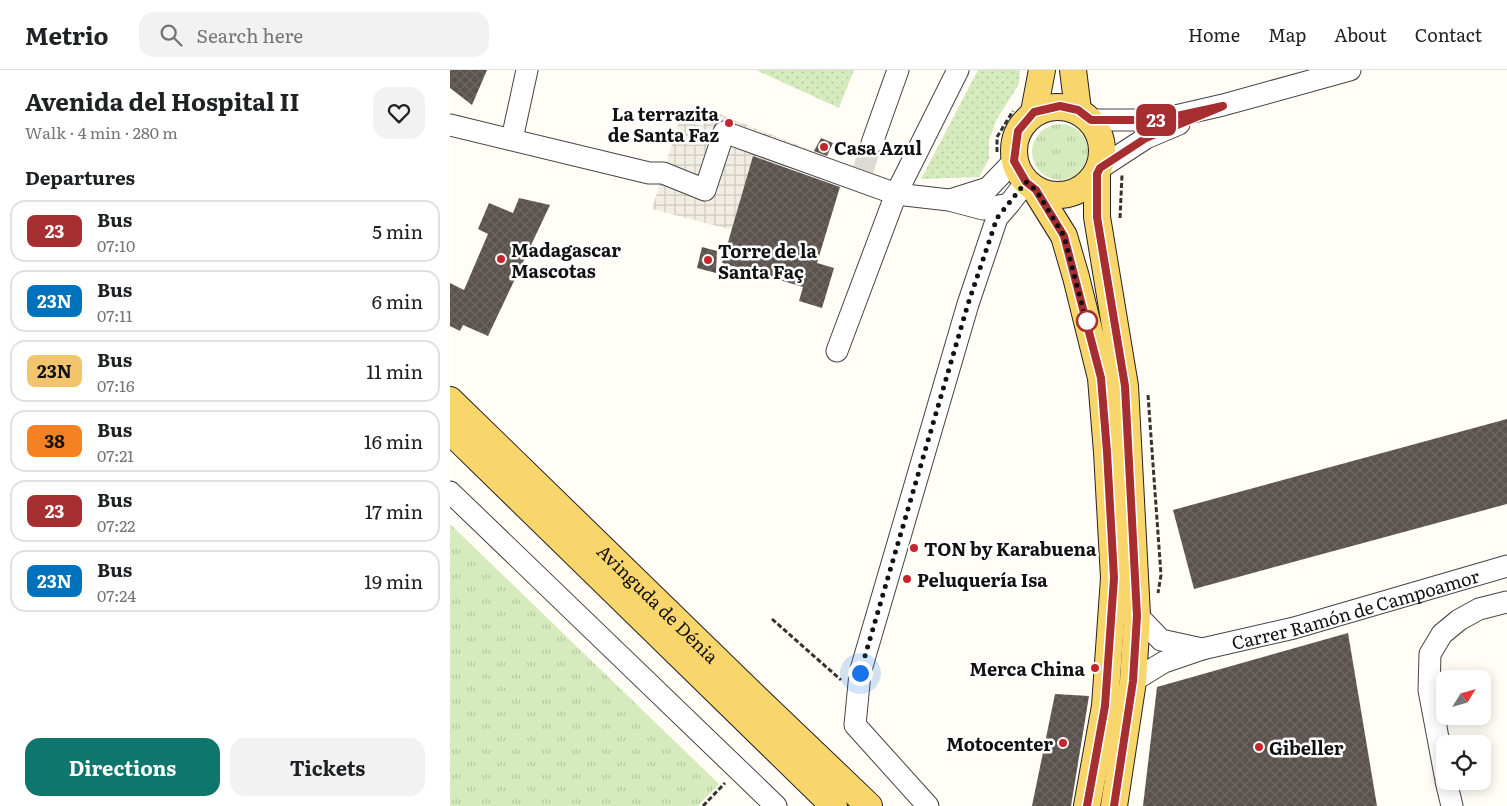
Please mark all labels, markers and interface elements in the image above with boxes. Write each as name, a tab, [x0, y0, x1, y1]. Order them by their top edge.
search box	[139, 12, 489, 57]
text: Metrio	[25, 17, 109, 52]
icon: search	[157, 21, 185, 49]
text: Search here	[197, 21, 303, 49]
text: Home	[1188, 21, 1240, 48]
text: Map	[1268, 21, 1306, 48]
text: About	[1334, 21, 1387, 48]
text: Contact	[1415, 21, 1482, 48]
text: Avenida del Hospital II	[25, 83, 300, 118]
button: heart	[373, 87, 425, 139]
place label: La terrazita de Santa Faz	[608, 100, 720, 148]
line badge: 23	[1134, 104, 1178, 136]
text: 23	[1146, 106, 1166, 133]
marker: La terrazita de Santa Faz	[723, 117, 735, 129]
text: Walk · 4 min · 280 m	[25, 120, 178, 144]
place label: Casa Azul	[834, 134, 922, 161]
marker: Casa Azul	[818, 141, 830, 153]
text: Departures	[25, 163, 135, 191]
text: Bus	[97, 205, 132, 233]
text: 23	[45, 217, 64, 244]
text: 5 min	[372, 217, 423, 245]
text: 07:10	[97, 233, 135, 257]
place label: Madagascar Mascotas	[511, 236, 621, 284]
place label: Torre de la Santa Faç	[718, 237, 818, 285]
marker: Madagascar Mascotas	[495, 253, 507, 265]
marker: Torre de la Santa Faç	[702, 254, 714, 266]
text: Bus	[97, 275, 132, 303]
text: 23N	[37, 287, 72, 314]
text: 6 min	[372, 287, 423, 315]
text: 07:11	[97, 303, 132, 327]
unlabelled marker	[1076, 310, 1098, 332]
text: Bus	[97, 345, 132, 373]
text: 23N	[37, 357, 72, 384]
text: 11 min	[366, 357, 423, 385]
text: 07:16	[97, 373, 134, 397]
text: Bus	[97, 415, 132, 443]
text: 38	[44, 427, 65, 454]
text: 16 min	[364, 427, 423, 455]
text: 07:21	[97, 443, 134, 467]
text: Bus	[97, 485, 132, 513]
text: 23	[45, 497, 64, 524]
text: 17 min	[365, 497, 423, 525]
text: 07:22	[97, 513, 135, 537]
place label: TON by Karabuena	[924, 535, 1097, 562]
street label: Avinguda de Dénia	[592, 537, 726, 669]
marker: TON by Karabuena	[908, 542, 920, 554]
text: Bus	[97, 555, 132, 583]
street label: Carrer Ramón de Campoamor	[1229, 561, 1483, 655]
place label: Peluquería Isa	[917, 566, 1048, 593]
text: 23N	[37, 567, 72, 594]
text: 19 min	[364, 567, 423, 595]
marker: Peluquería Isa	[901, 573, 913, 585]
text: 07:24	[97, 583, 136, 607]
place label: Merca China	[969, 655, 1086, 682]
your location	[848, 661, 873, 686]
marker: Merca China	[1089, 662, 1101, 674]
north arrow	[1436, 670, 1491, 725]
map controls	[1436, 670, 1491, 790]
place label: Motocenter	[946, 730, 1053, 757]
place label: Gibeller	[1269, 734, 1344, 761]
button: locate	[1436, 735, 1491, 790]
marker: Motocenter	[1057, 737, 1069, 749]
button: Directions	[25, 738, 220, 796]
button: Tickets	[230, 738, 425, 796]
marker: Gibeller	[1253, 741, 1265, 753]

